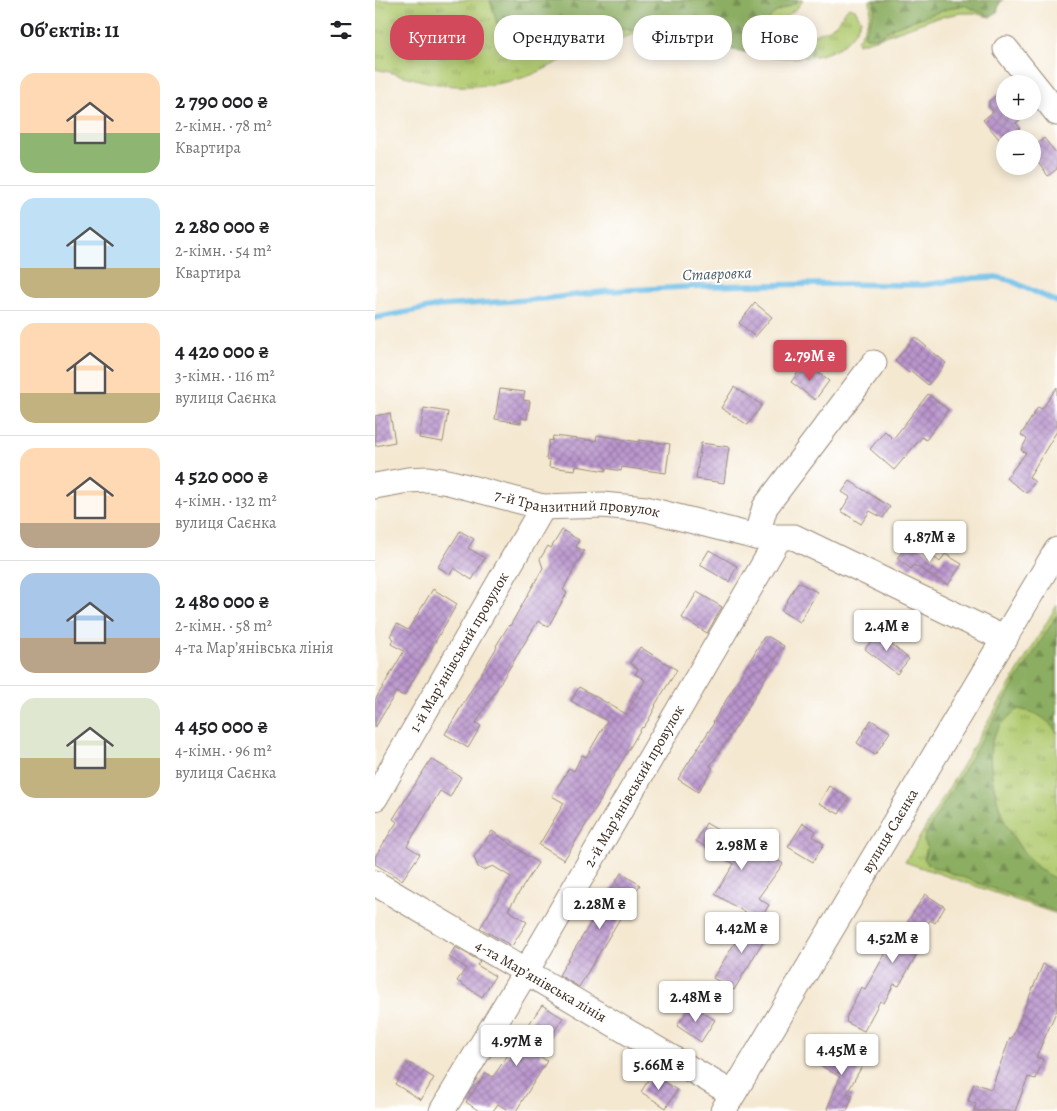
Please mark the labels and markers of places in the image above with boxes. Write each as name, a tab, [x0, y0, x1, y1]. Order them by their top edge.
pin: 2.79M ₴	[764, 340, 856, 382]
pin: 4.87M ₴	[884, 520, 976, 563]
pin: 2.4M ₴	[846, 610, 928, 652]
pin: 2.98M ₴	[696, 828, 788, 871]
pin: 2.28M ₴	[554, 888, 646, 930]
pin: 4.42M ₴	[696, 912, 788, 954]
pin: 4.52M ₴	[847, 922, 939, 964]
pin: 2.48M ₴	[650, 980, 742, 1023]
pin: 4.97M ₴	[471, 1024, 563, 1067]
pin: 4.45M ₴	[796, 1034, 888, 1076]
pin: 5.66M ₴	[613, 1048, 705, 1091]

